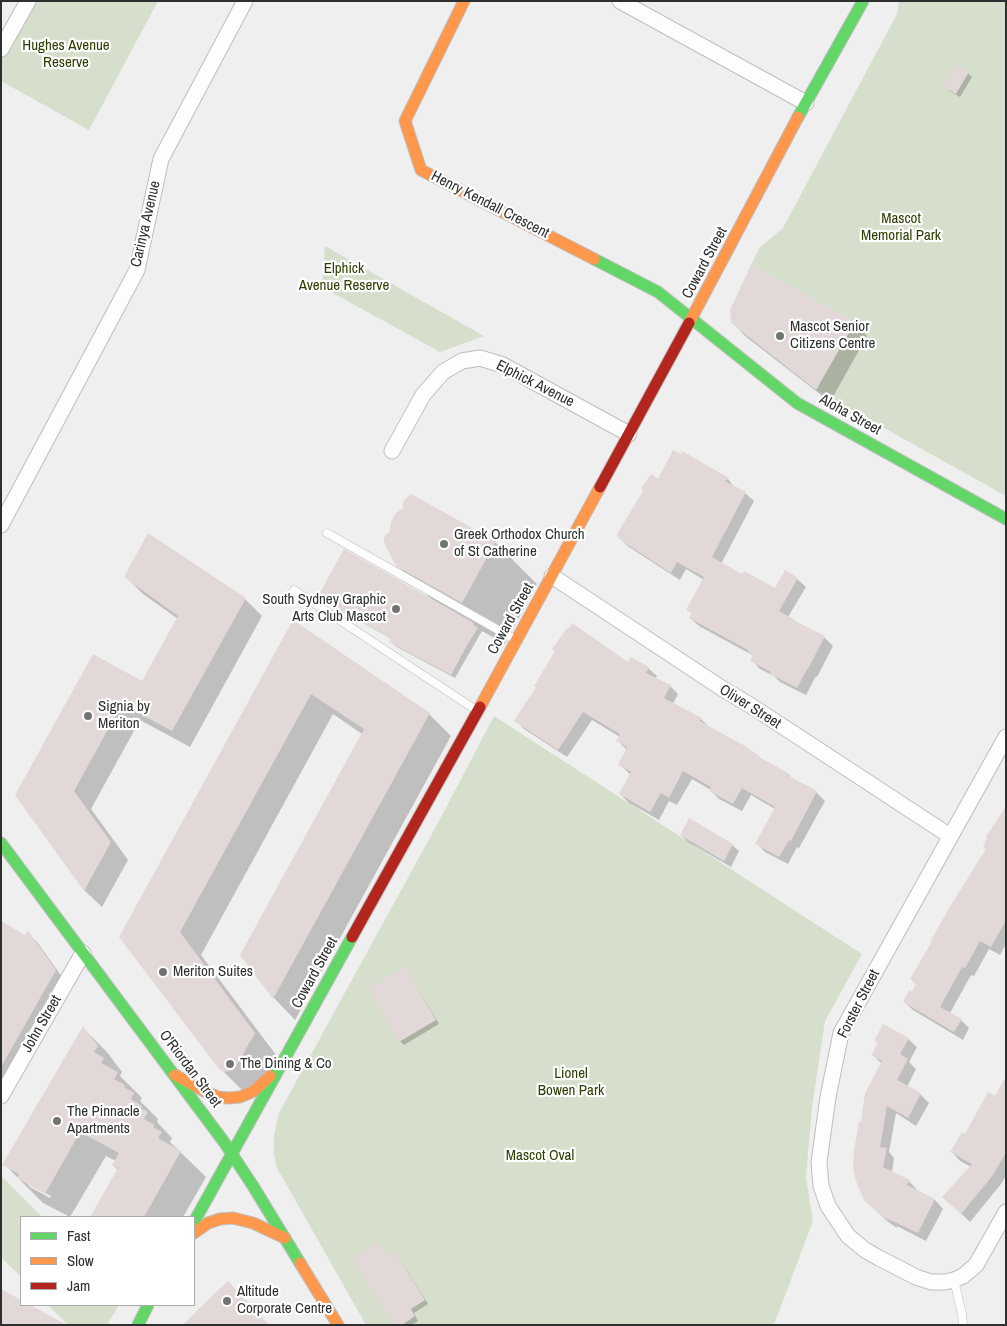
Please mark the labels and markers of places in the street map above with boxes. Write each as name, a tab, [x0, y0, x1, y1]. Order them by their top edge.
place label: Mascot Senior Citizens Centre	[790, 318, 875, 353]
marker: Mascot Senior Citizens Centre	[774, 330, 786, 342]
place label: Greek Orthodox Church of St Catherine	[454, 526, 585, 561]
marker: Greek Orthodox Church of St Catherine	[438, 538, 450, 550]
place label: South Sydney Graphic Arts Club Mascot	[262, 591, 386, 626]
marker: South Sydney Graphic Arts Club Mascot	[390, 603, 402, 615]
place label: Signia by Meriton	[98, 698, 150, 733]
marker: Signia by Meriton	[82, 710, 94, 722]
place label: Meriton Suites	[173, 963, 253, 981]
marker: Meriton Suites	[157, 966, 169, 978]
place label: The Dining & Co	[240, 1055, 332, 1073]
marker: The Dining & Co	[224, 1058, 236, 1070]
place label: The Pinnacle Apartments	[67, 1103, 139, 1138]
marker: The Pinnacle Apartments	[51, 1115, 63, 1127]
place label: Altitude Corporate Centre	[237, 1283, 332, 1318]
marker: Altitude Corporate Centre	[221, 1295, 233, 1307]

